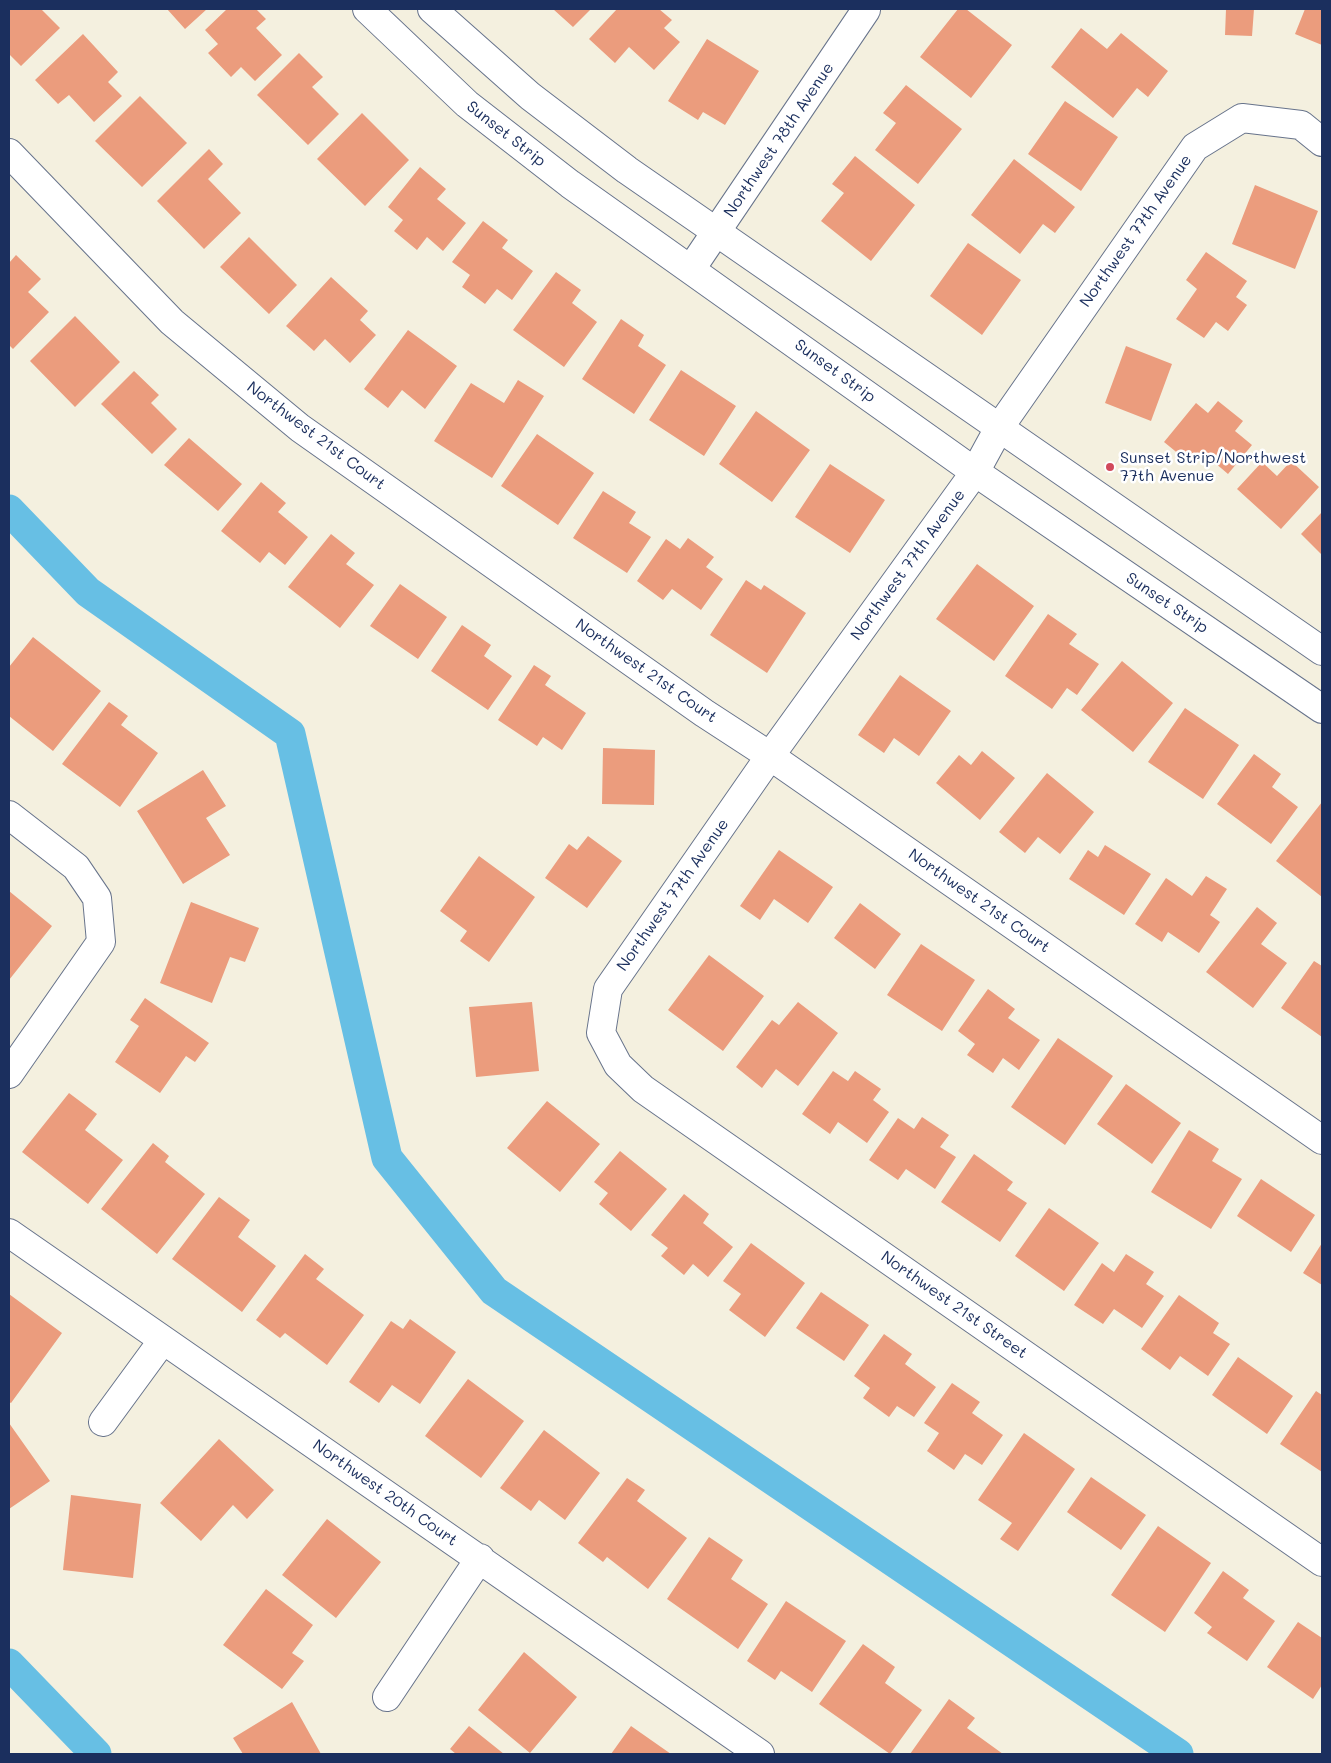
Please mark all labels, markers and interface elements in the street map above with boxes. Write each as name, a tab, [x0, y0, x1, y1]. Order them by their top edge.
street label: Northwest 78th Avenue	[720, 59, 838, 221]
street label: Sunset Strip	[463, 97, 549, 171]
street label: Northwest 77th Avenue	[1076, 151, 1196, 311]
street label: Sunset Strip	[791, 335, 879, 407]
street label: Northwest 21st Court	[243, 378, 389, 494]
place label: Sunset Strip/Northwest 77th Avenue	[1120, 448, 1306, 486]
marker: Sunset Strip/Northwest 77th Avenue	[1104, 461, 1116, 473]
street label: Northwest 77th Avenue	[847, 486, 969, 644]
street label: Sunset Strip	[1122, 568, 1212, 638]
street label: Northwest 21st Court	[572, 615, 720, 727]
street label: Northwest 77th Avenue	[613, 815, 733, 975]
street label: Northwest 21st Court	[905, 845, 1053, 957]
street label: Northwest 21st Street	[877, 1247, 1031, 1363]
street label: Northwest 20th Court	[309, 1436, 461, 1550]

